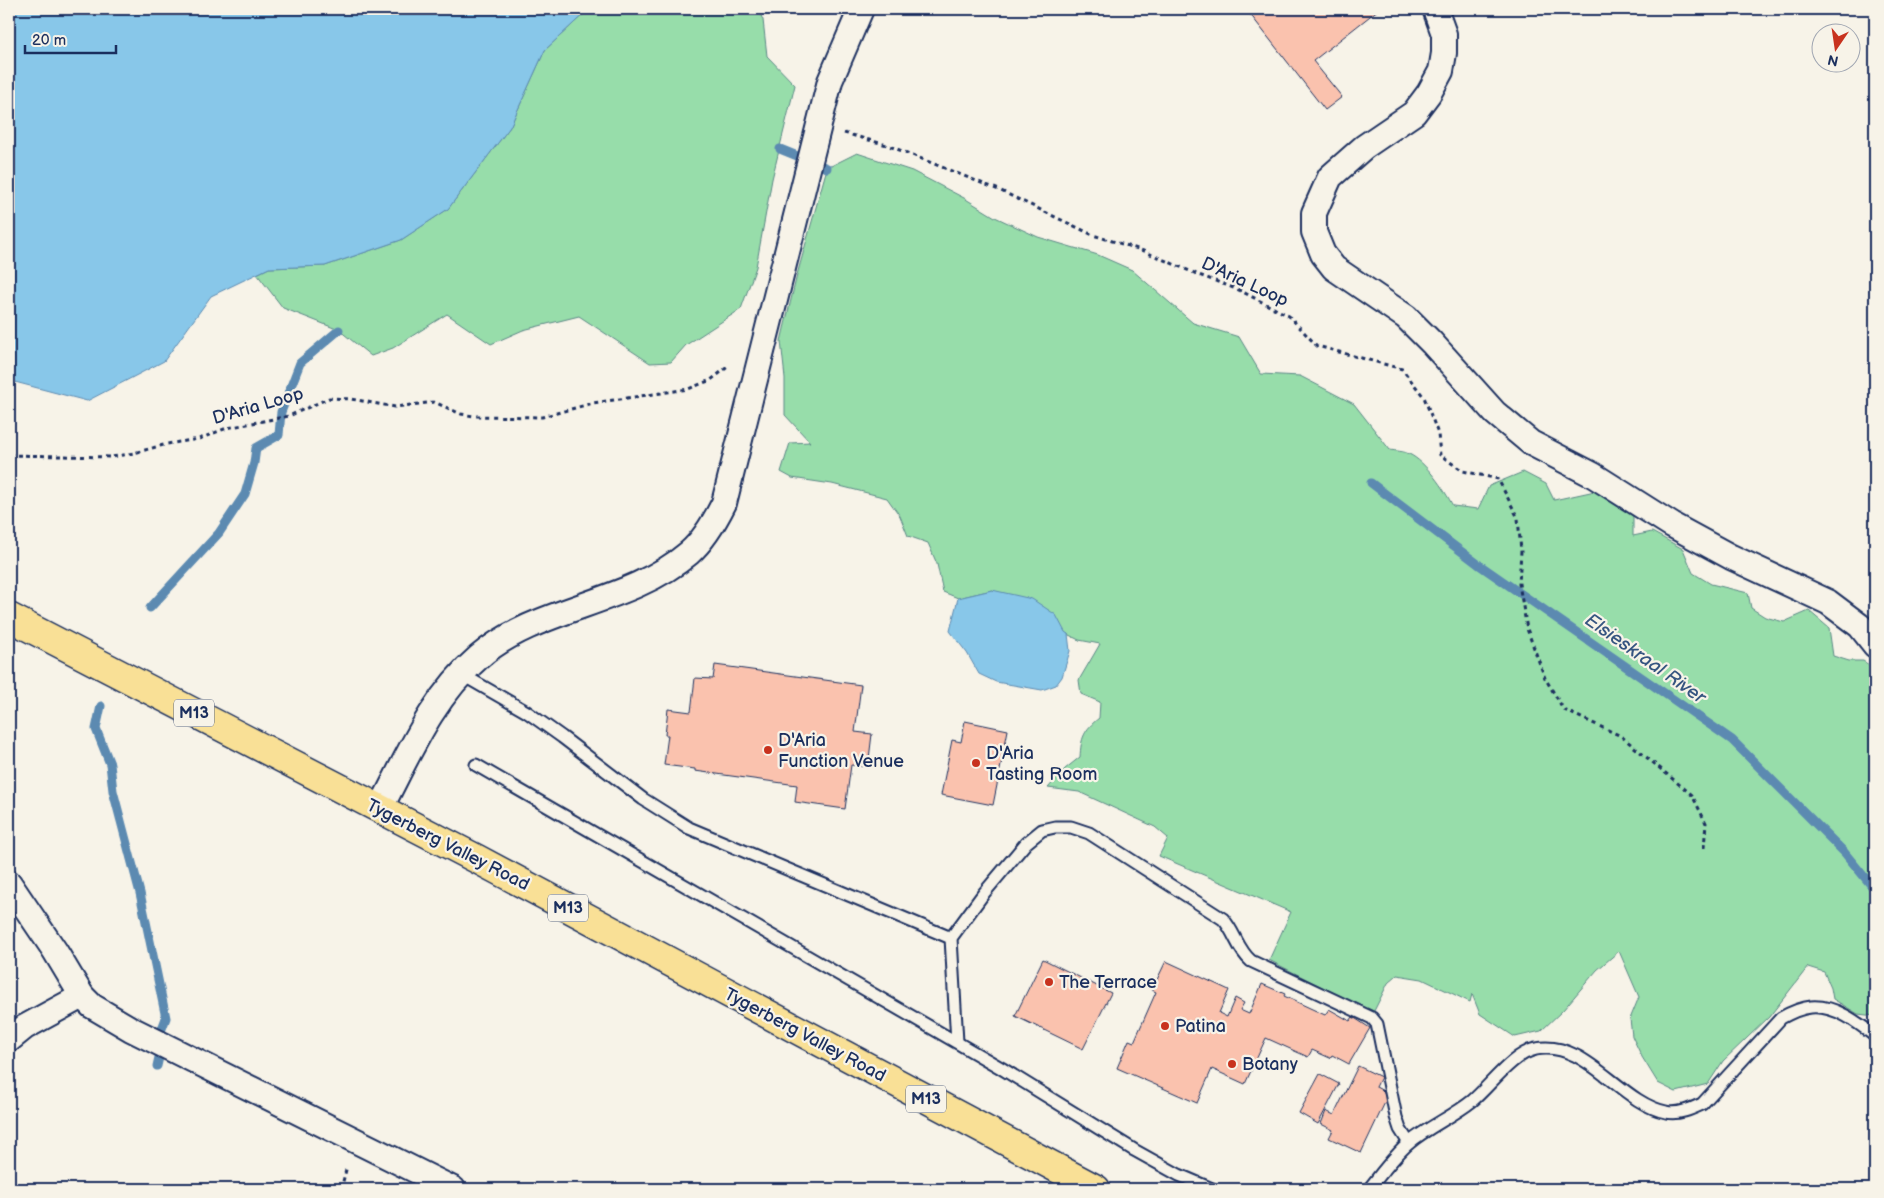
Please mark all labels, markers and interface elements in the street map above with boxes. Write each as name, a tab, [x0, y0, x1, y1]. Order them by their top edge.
scale bar	[25, 22, 116, 54]
north arrow	[1812, 22, 1862, 72]
text: 20 m	[32, 31, 66, 50]
text: N	[1826, 51, 1840, 70]
street label: D'Aria Loop	[1198, 253, 1292, 311]
street label: D'Aria Loop	[210, 383, 306, 429]
water label: Elsieskraal River	[1580, 609, 1711, 710]
road number: M13	[174, 700, 214, 726]
place label: D'Aria Function Venue	[778, 730, 904, 772]
place label: D'Aria Tasting Room	[986, 743, 1097, 785]
marker: D'Aria Function Venue	[762, 744, 774, 756]
marker: D'Aria Tasting Room	[970, 757, 982, 769]
street label: Tygerberg Valley Road	[363, 795, 533, 895]
road number: M13	[548, 894, 588, 921]
place label: The Terrace	[1059, 972, 1157, 993]
marker: The Terrace	[1043, 976, 1055, 988]
street label: Tygerberg Valley Road	[721, 984, 889, 1086]
place label: Patina	[1175, 1016, 1226, 1037]
marker: Patina	[1159, 1020, 1171, 1032]
place label: Botany	[1242, 1054, 1299, 1075]
marker: Botany	[1226, 1058, 1238, 1070]
road number: M13	[906, 1086, 946, 1112]

